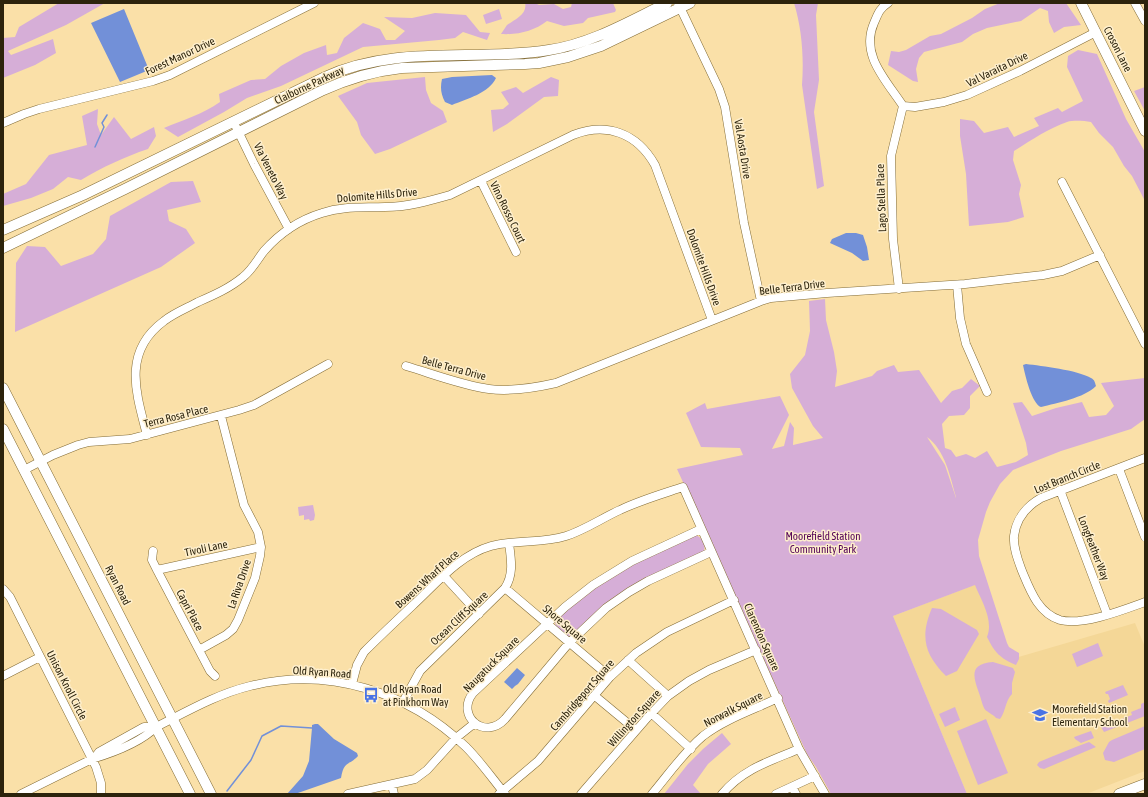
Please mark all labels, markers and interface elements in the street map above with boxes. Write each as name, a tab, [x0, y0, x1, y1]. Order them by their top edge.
street label: Croson Lane	[1102, 24, 1134, 74]
street label: Forest Manor Drive	[143, 35, 217, 77]
street label: Val Varaita Drive	[964, 49, 1030, 89]
street label: Claiborne Parkway	[272, 63, 346, 106]
street label: Val Aosta Drive	[732, 118, 754, 180]
street label: Via Veneto Way	[252, 141, 291, 202]
street label: Lago Stella Place	[874, 164, 888, 232]
street label: Vino Rosso Court	[488, 179, 528, 245]
street label: Dolomite Hills Drive	[336, 186, 418, 204]
street label: Dolomite Hills Drive	[685, 227, 723, 307]
street label: Belle Terra Drive	[759, 277, 825, 297]
street label: Belle Terra Drive	[421, 354, 487, 382]
street label: Terra Rosa Place	[143, 402, 209, 430]
street label: Lost Branch Circle	[1032, 458, 1102, 496]
street label: Longfeather Way	[1076, 514, 1112, 582]
park label: Moorefield Station Community Park	[785, 530, 861, 555]
street label: Tivoli Lane	[184, 538, 228, 558]
street label: Bowens Wharf Place	[393, 547, 461, 611]
street label: La Riva Drive	[225, 558, 253, 610]
street label: Ryan Road	[103, 563, 133, 607]
street label: Capri Place	[174, 587, 206, 633]
street label: Ocean Cliff Square	[428, 588, 490, 648]
street label: Shore Square	[541, 602, 589, 646]
street label: Clarendon Square	[742, 602, 782, 672]
street label: Naugatuck Square	[461, 634, 521, 694]
street label: Unison Knoll Circle	[44, 648, 90, 722]
street label: Cambridgeport Square	[548, 657, 616, 733]
street label: Old Ryan Road	[292, 664, 352, 680]
place label: Old Ryan Road at Pinkhorn Way	[383, 683, 449, 708]
bus stop icon: Old Ryan Road at Pinkhorn Way	[362, 686, 380, 704]
street label: Willington Square	[605, 687, 663, 749]
street label: Norwalk Square	[702, 689, 764, 729]
place label: Moorefield Station Elementary School	[1052, 703, 1128, 728]
school or university icon: Moorefield Station Elementary School	[1031, 706, 1049, 724]

